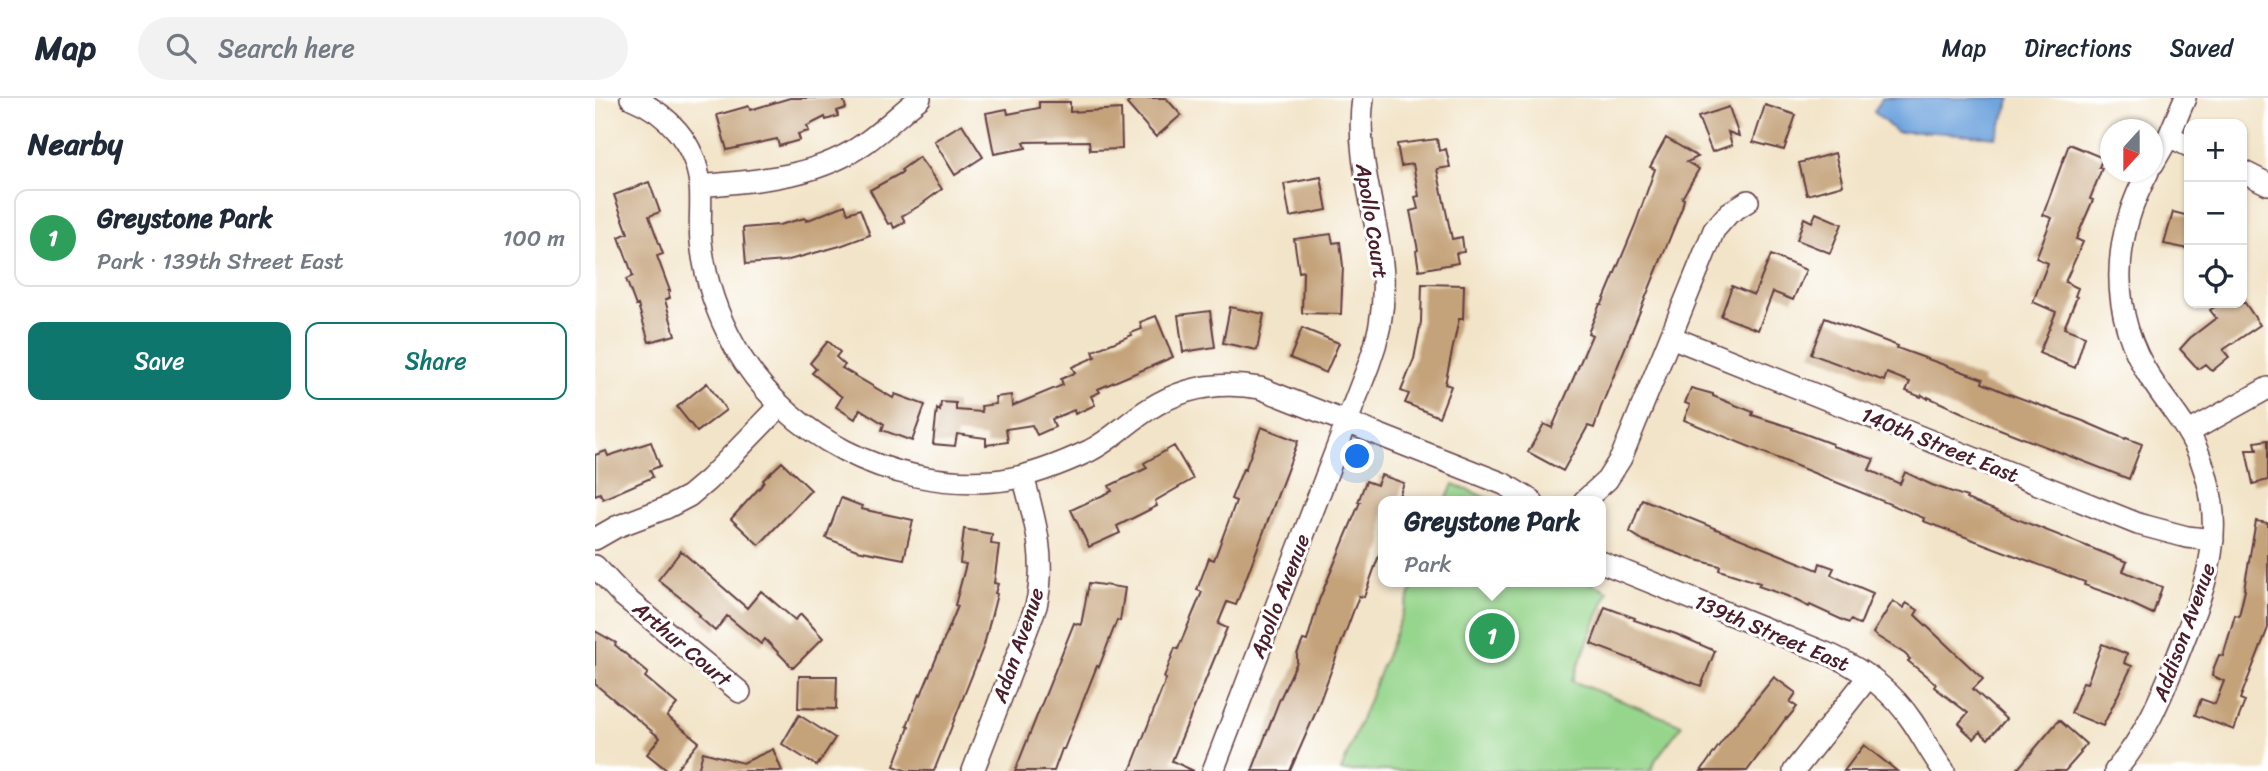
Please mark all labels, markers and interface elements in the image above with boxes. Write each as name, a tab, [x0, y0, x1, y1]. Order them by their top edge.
search box	[138, 17, 628, 80]
text: Map	[35, 19, 96, 77]
text: Search here	[218, 25, 355, 71]
text: Map	[1942, 27, 1986, 69]
text: Directions	[2024, 27, 2132, 69]
text: Saved	[2170, 27, 2233, 69]
icon: search	[162, 29, 200, 67]
text: Nearby	[28, 117, 123, 171]
north arrow	[2100, 119, 2163, 182]
map controls	[2184, 119, 2247, 308]
button: +	[2184, 119, 2247, 182]
street label: Apollo Court	[1344, 160, 1400, 281]
button: −	[2184, 182, 2247, 245]
text: Greystone Park	[97, 195, 273, 241]
text: 1	[48, 218, 58, 259]
text: 100 m	[502, 218, 565, 259]
text: Park · 139th Street East	[97, 241, 344, 282]
button: locate	[2184, 245, 2247, 308]
button: Save	[28, 322, 291, 400]
button: Share	[305, 322, 567, 400]
street label: 140th Street East	[1855, 396, 2025, 494]
your location	[1340, 439, 1374, 473]
popup	[1378, 496, 1606, 587]
text: Greystone Park	[1404, 498, 1580, 544]
street label: Apollo Avenue	[1238, 528, 1321, 665]
text: Park	[1404, 544, 1451, 585]
street label: Addison Avenue	[2141, 557, 2227, 708]
street label: Adan Avenue	[980, 582, 1056, 709]
street label: 139th Street East	[1688, 583, 1856, 683]
street label: Arthur Court	[623, 590, 741, 698]
pin: 1	[1469, 610, 1515, 662]

